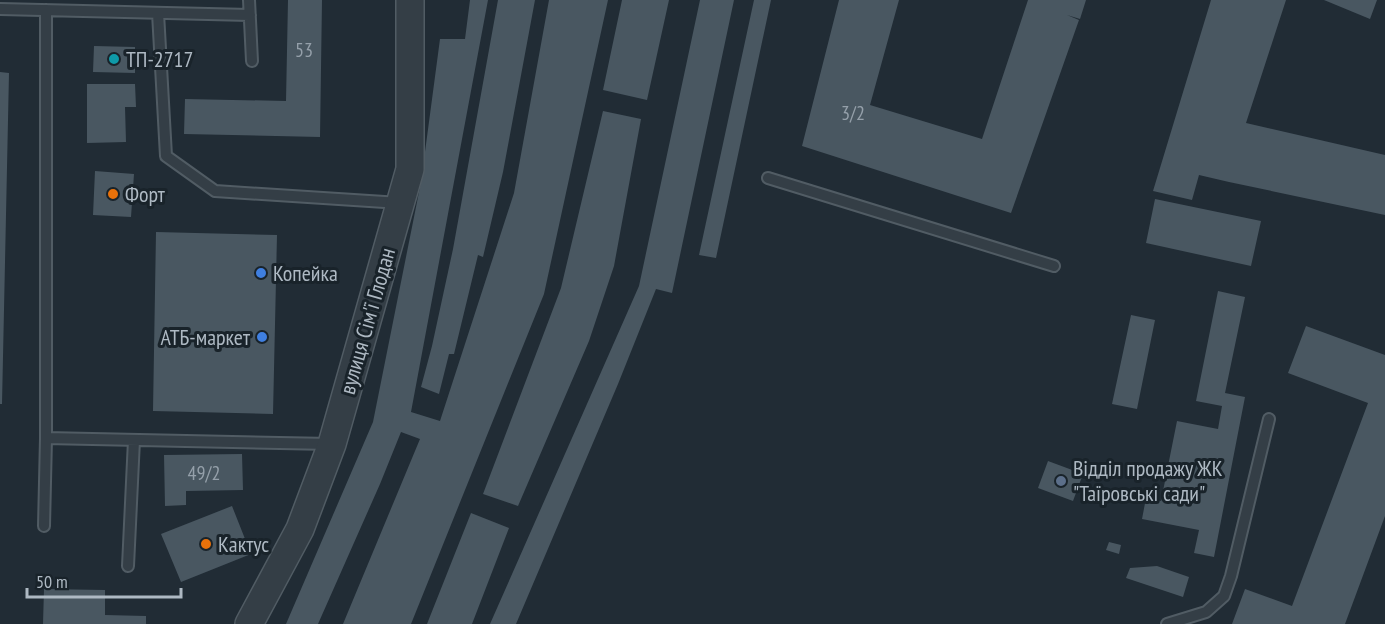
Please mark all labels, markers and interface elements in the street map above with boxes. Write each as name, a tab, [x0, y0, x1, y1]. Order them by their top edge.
house number: 53	[295, 37, 313, 63]
place label: ТП-2717	[126, 45, 193, 73]
marker: ТП-2717	[107, 52, 121, 66]
house number: 3/2	[841, 100, 865, 126]
place label: Форт	[125, 180, 166, 208]
marker: Форт	[106, 187, 120, 201]
street label: вулиця Сім'ї Глодан	[333, 245, 401, 397]
place label: Копейка	[273, 259, 338, 287]
marker: Копейка	[254, 266, 268, 280]
place label: АТБ-маркет	[160, 323, 251, 351]
marker: АТБ-маркет	[255, 330, 269, 344]
place label: Відділ продажу ЖК "Таїровські сади"	[1073, 454, 1223, 507]
house number: 49/2	[188, 460, 220, 486]
marker: Відділ продажу ЖК "Таїровські сади"	[1054, 474, 1068, 488]
place label: Кактус	[218, 530, 269, 558]
marker: Кактус	[199, 537, 213, 551]
scale bar	[27, 561, 182, 599]
text: 50 m	[36, 570, 68, 593]

